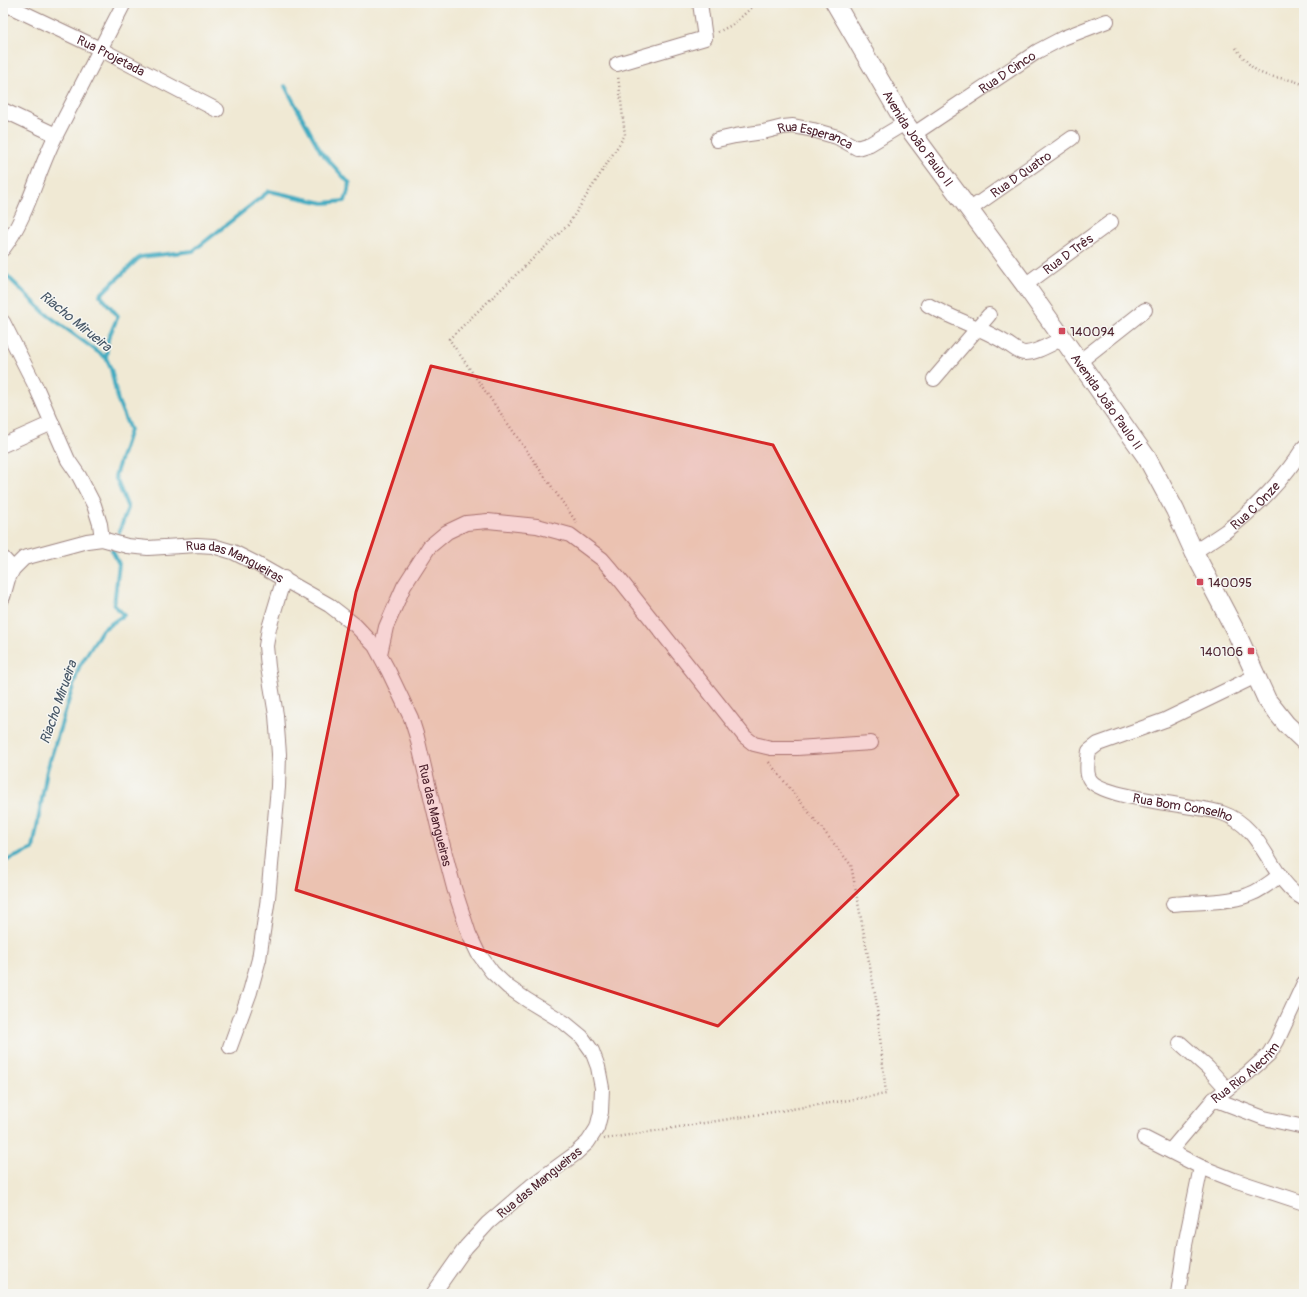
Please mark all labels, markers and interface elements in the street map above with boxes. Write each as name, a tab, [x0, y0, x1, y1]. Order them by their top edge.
street label: Rua Projetada	[74, 32, 147, 80]
street label: Rua D Cinco	[976, 48, 1039, 97]
street label: Avenida João Paulo II	[879, 88, 956, 190]
street label: Rua Esperanca	[776, 119, 856, 153]
street label: Rua D Quatro	[988, 148, 1055, 202]
street label: Rua D Três	[1040, 231, 1097, 278]
water label: Riacho Mirueira	[37, 287, 116, 356]
place label: 140094	[1070, 324, 1115, 340]
marker: 140094	[1057, 326, 1067, 336]
street label: Avenida João Paulo II	[1067, 351, 1146, 453]
street label: Rua C Onze	[1227, 478, 1284, 534]
street label: Rua das Mangueiras	[185, 538, 286, 587]
place label: 140095	[1208, 575, 1252, 591]
marker: 140095	[1195, 577, 1205, 587]
place label: 140106	[1200, 644, 1243, 660]
marker: 140106	[1246, 646, 1256, 656]
water label: Riacho Mirueira	[36, 657, 81, 746]
street label: Rua das Mangueiras	[415, 762, 455, 868]
street label: Rua Bom Conselho	[1131, 790, 1236, 826]
street label: Rua Rio Alecrim	[1208, 1040, 1283, 1107]
street label: Rua das Mangueiras	[494, 1144, 585, 1222]

